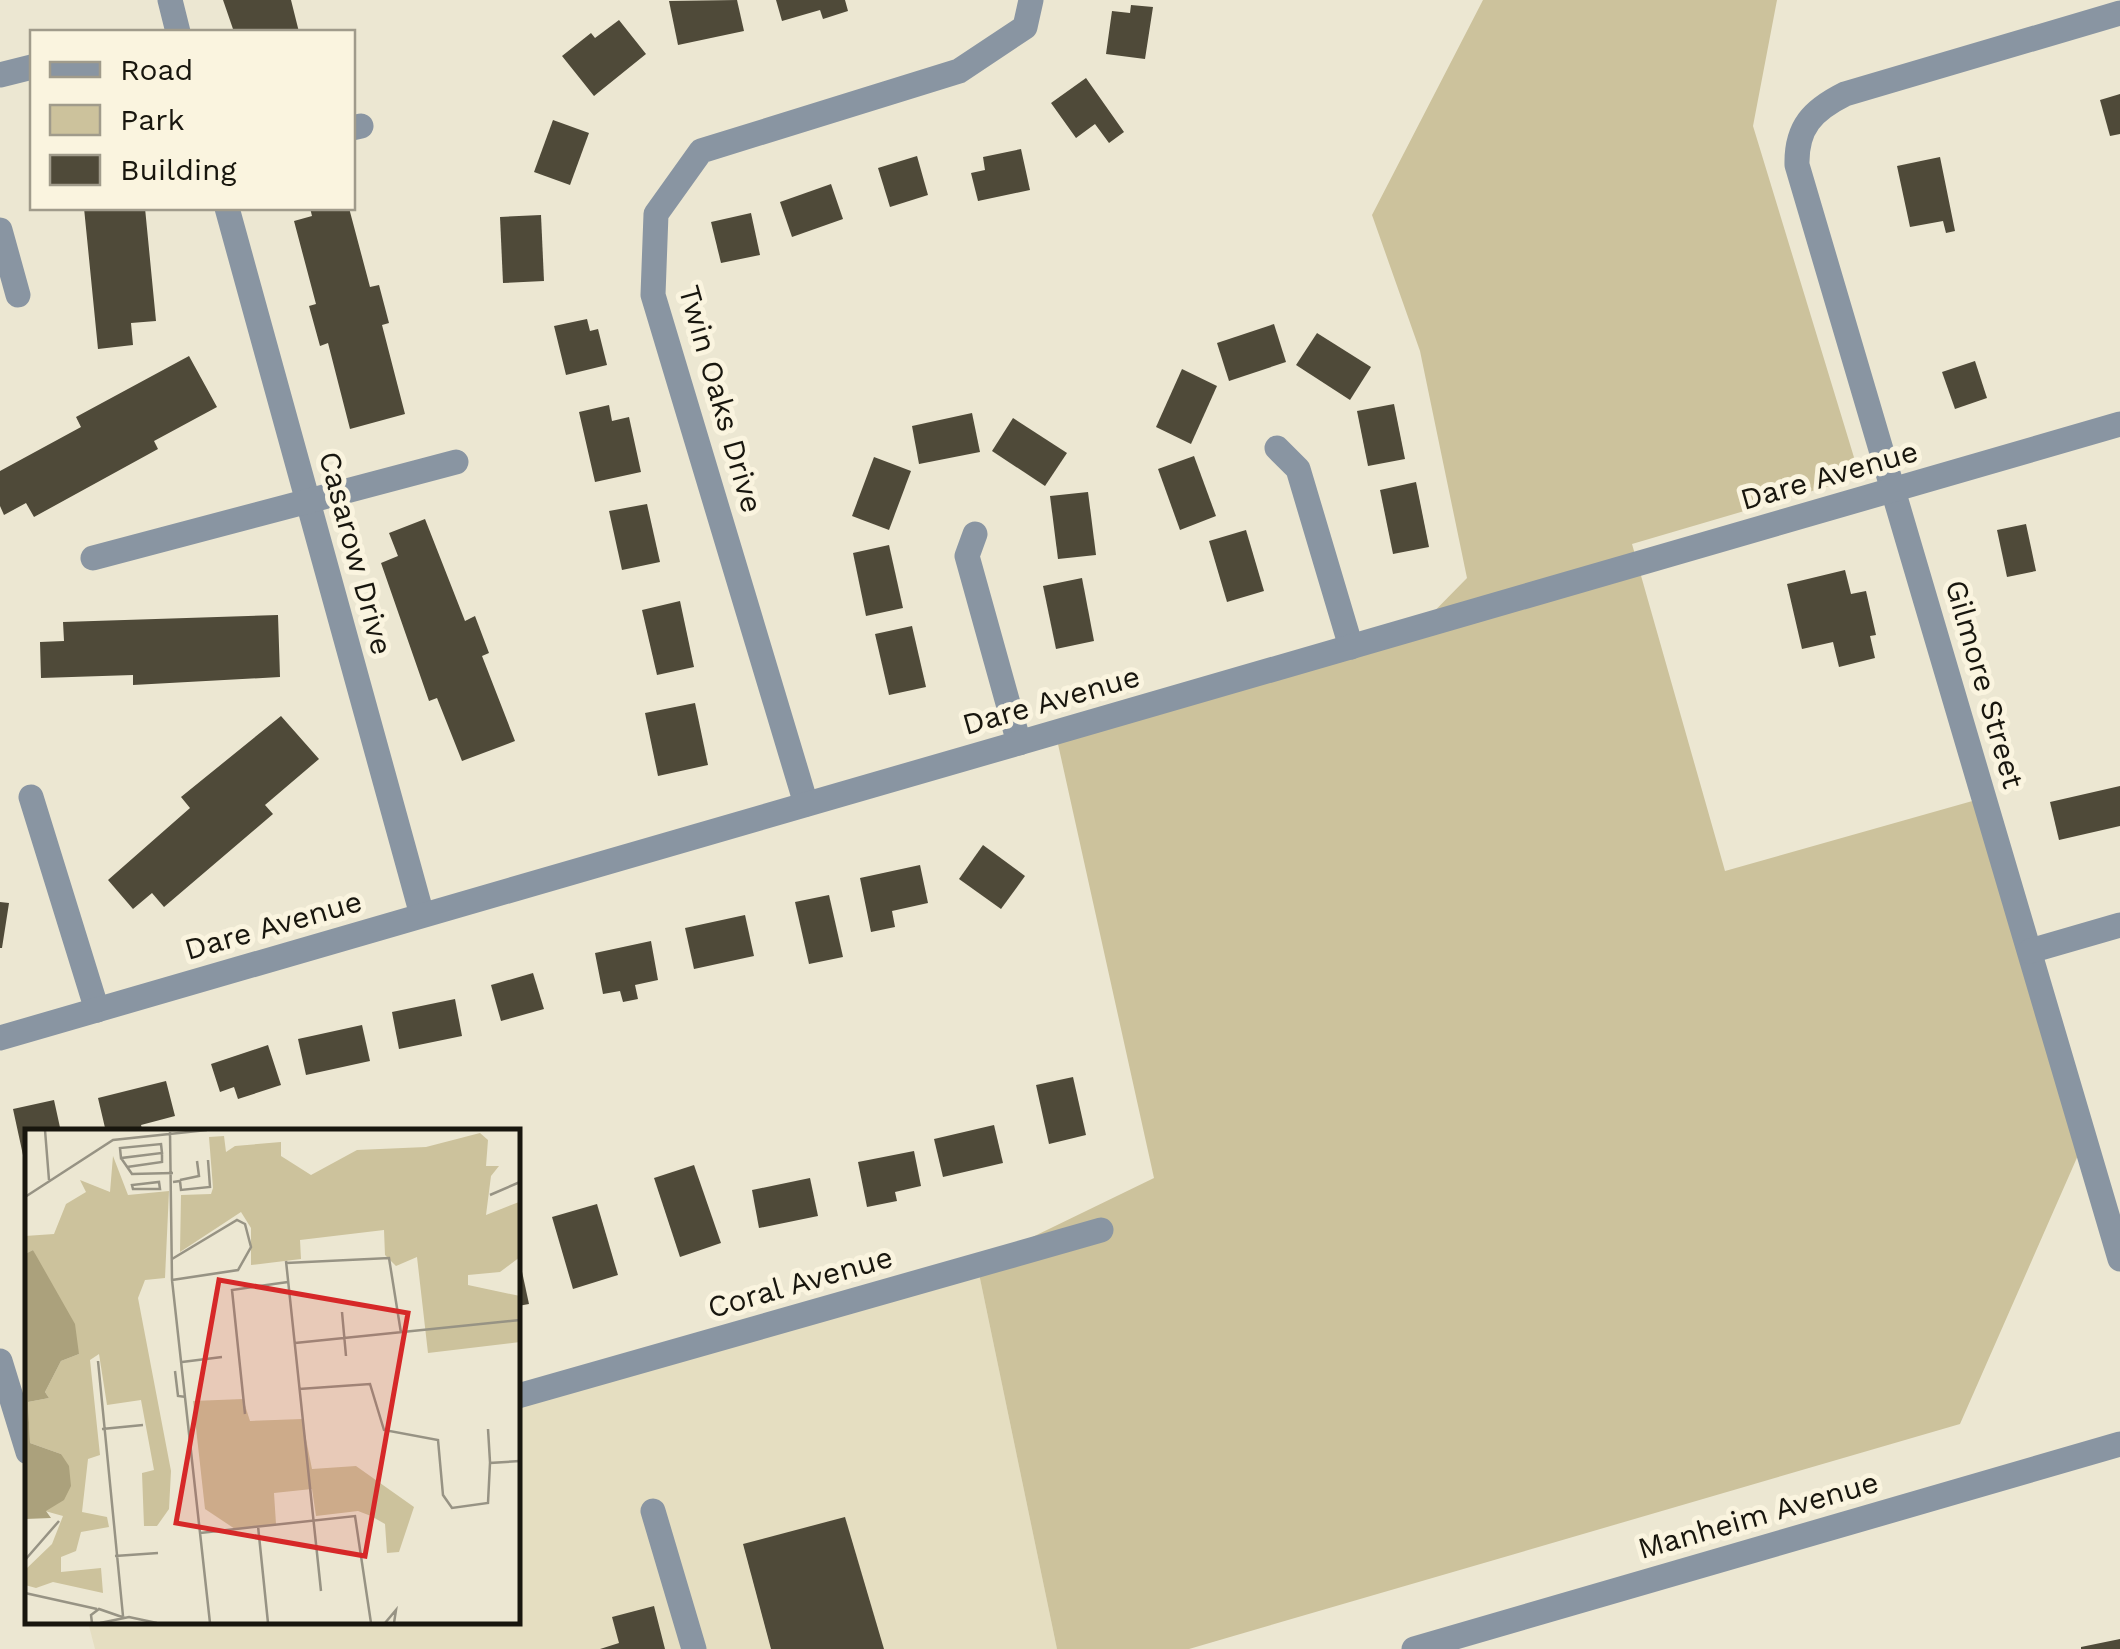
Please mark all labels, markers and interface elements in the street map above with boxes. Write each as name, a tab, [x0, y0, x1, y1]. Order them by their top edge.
legend	[30, 30, 355, 210]
text: Road	[120, 52, 193, 87]
text: Park	[120, 102, 185, 137]
text: Building	[120, 152, 237, 187]
street label: Twin Oaks Drive	[672, 281, 770, 517]
street label: Dare Avenue	[1736, 433, 1922, 517]
street label: Casarow Drive	[312, 448, 400, 658]
street label: Gilmore Street	[1939, 576, 2032, 793]
street label: Dare Avenue	[958, 658, 1144, 742]
street label: Dare Avenue	[180, 883, 366, 967]
inset map	[25, 1129, 520, 1624]
street label: Coral Avenue	[704, 1239, 896, 1325]
street label: Manheim Avenue	[1634, 1464, 1882, 1566]

